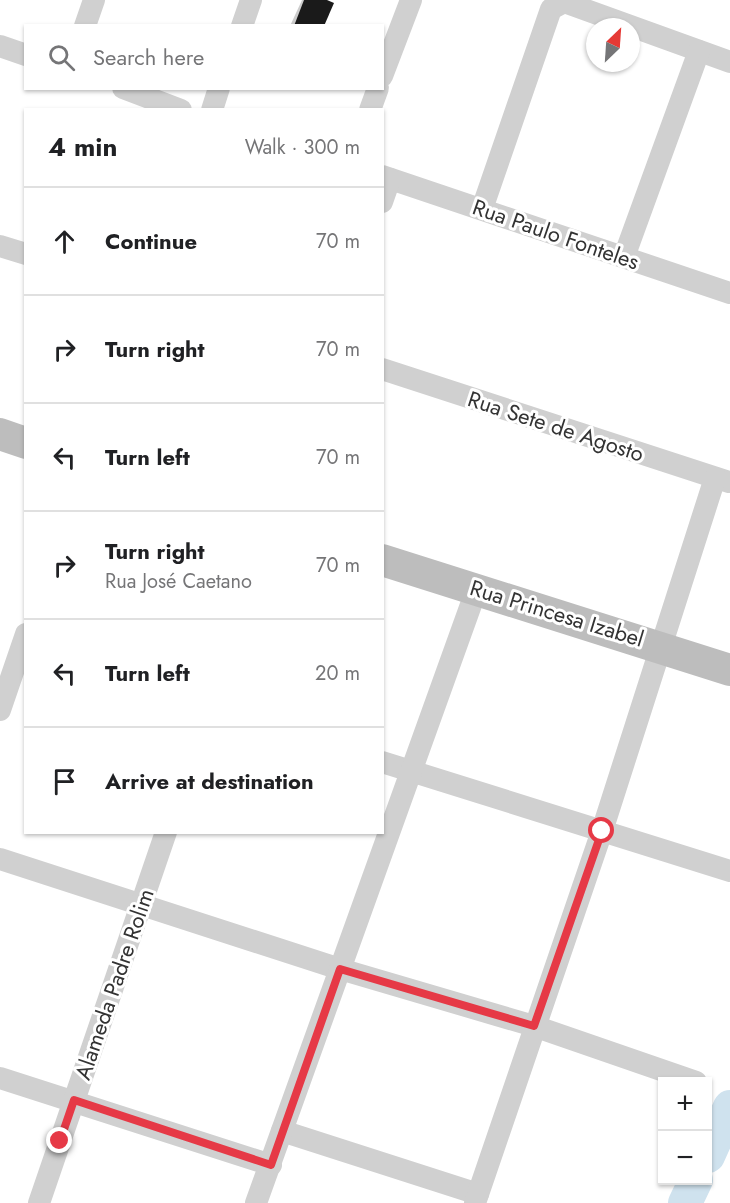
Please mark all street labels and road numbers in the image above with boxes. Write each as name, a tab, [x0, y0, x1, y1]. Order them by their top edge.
street label: Rua Paulo Fonteles	[469, 191, 644, 277]
street label: Rua Sete de Agosto	[464, 382, 648, 470]
street label: Rua Princesa Izabel	[466, 571, 648, 655]
street label: Alameda Padre Rolim	[66, 884, 162, 1084]

